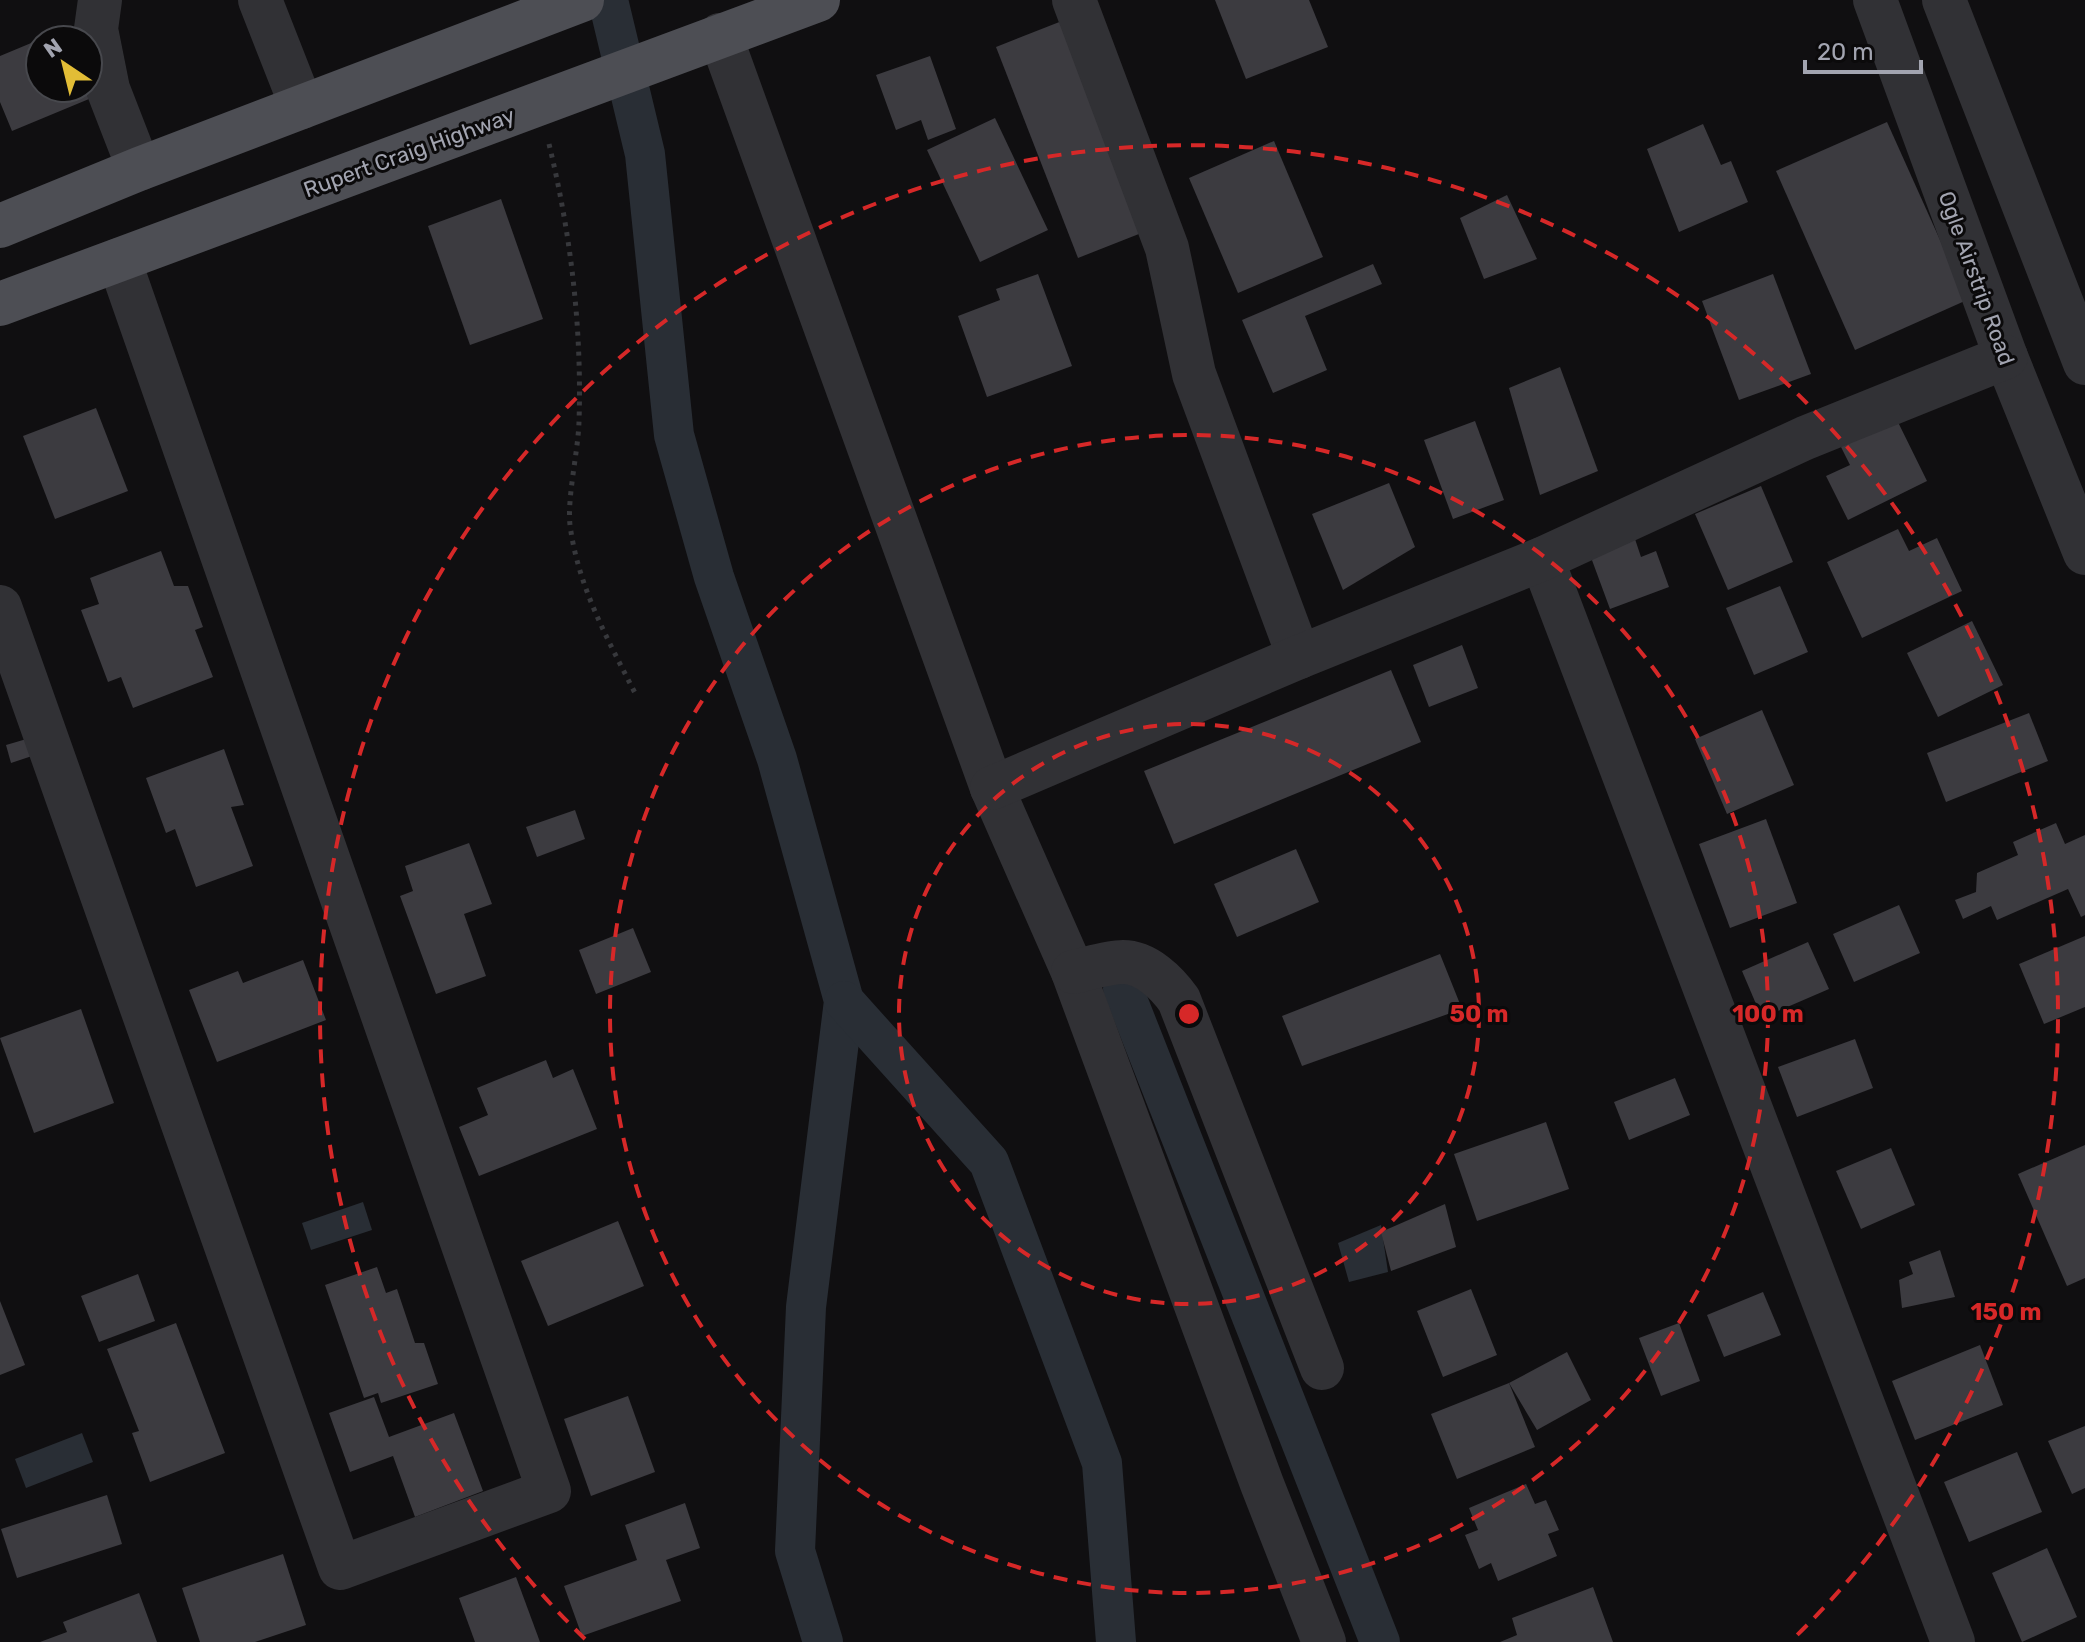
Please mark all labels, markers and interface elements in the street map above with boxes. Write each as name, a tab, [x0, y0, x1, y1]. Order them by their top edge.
north arrow	[24, 24, 104, 104]
scale bar	[1805, 24, 1921, 74]
text: N	[39, 32, 67, 64]
text: 20 m	[1817, 38, 1874, 66]
street label: Rupert Craig Highway	[300, 102, 519, 203]
street label: Ogle Airstrip Road	[1933, 188, 2021, 369]
centre of rings	[1175, 1000, 1203, 1028]
text: 50 m	[1450, 1000, 1508, 1028]
text: 100 m	[1732, 1000, 1804, 1028]
text: 150 m	[1971, 1298, 2041, 1326]

